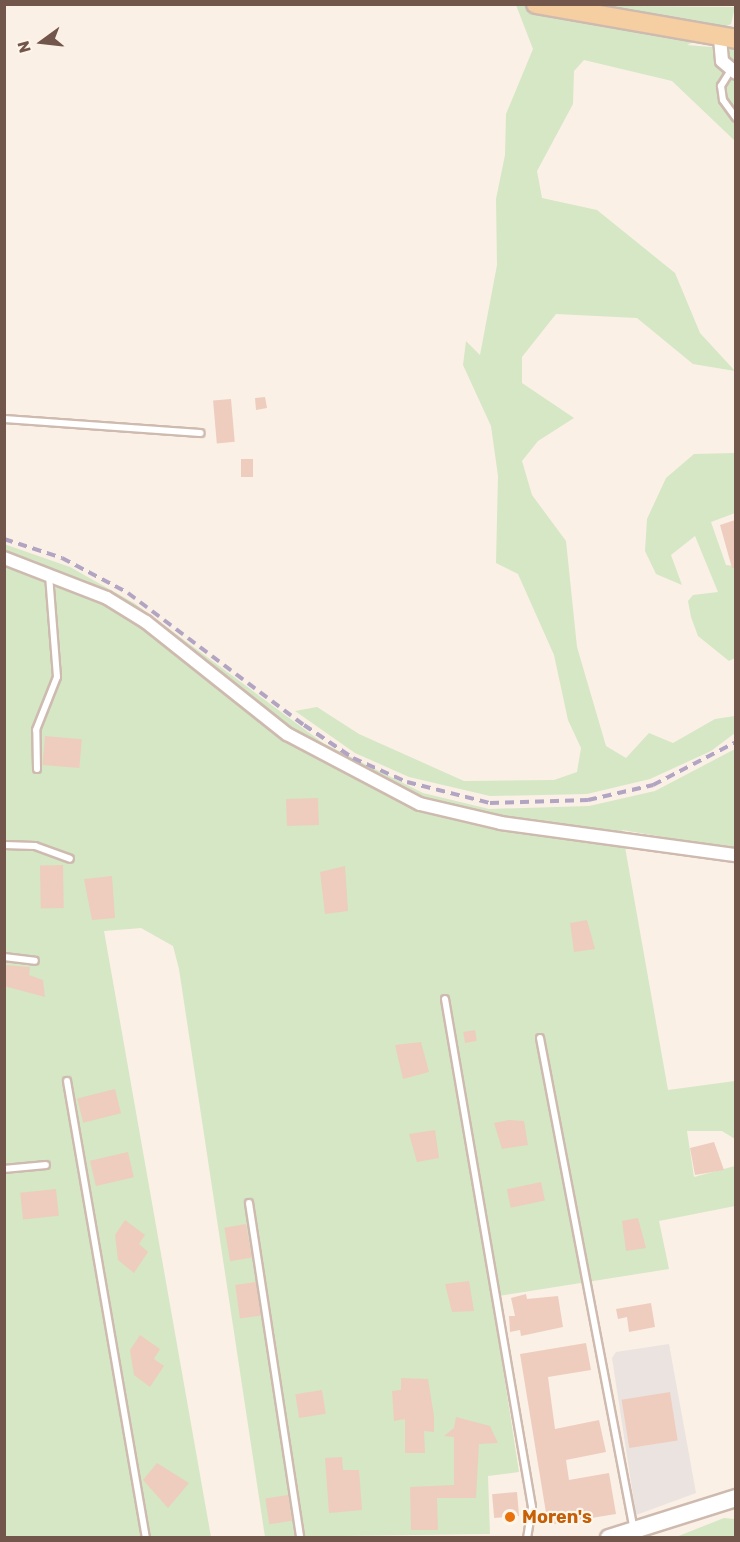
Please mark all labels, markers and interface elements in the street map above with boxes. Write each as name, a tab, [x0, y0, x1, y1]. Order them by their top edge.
north arrow	[12, 12, 72, 72]
text: N	[13, 39, 35, 55]
place label: Moren's	[522, 1506, 592, 1528]
marker: Moren's	[503, 1510, 517, 1524]

